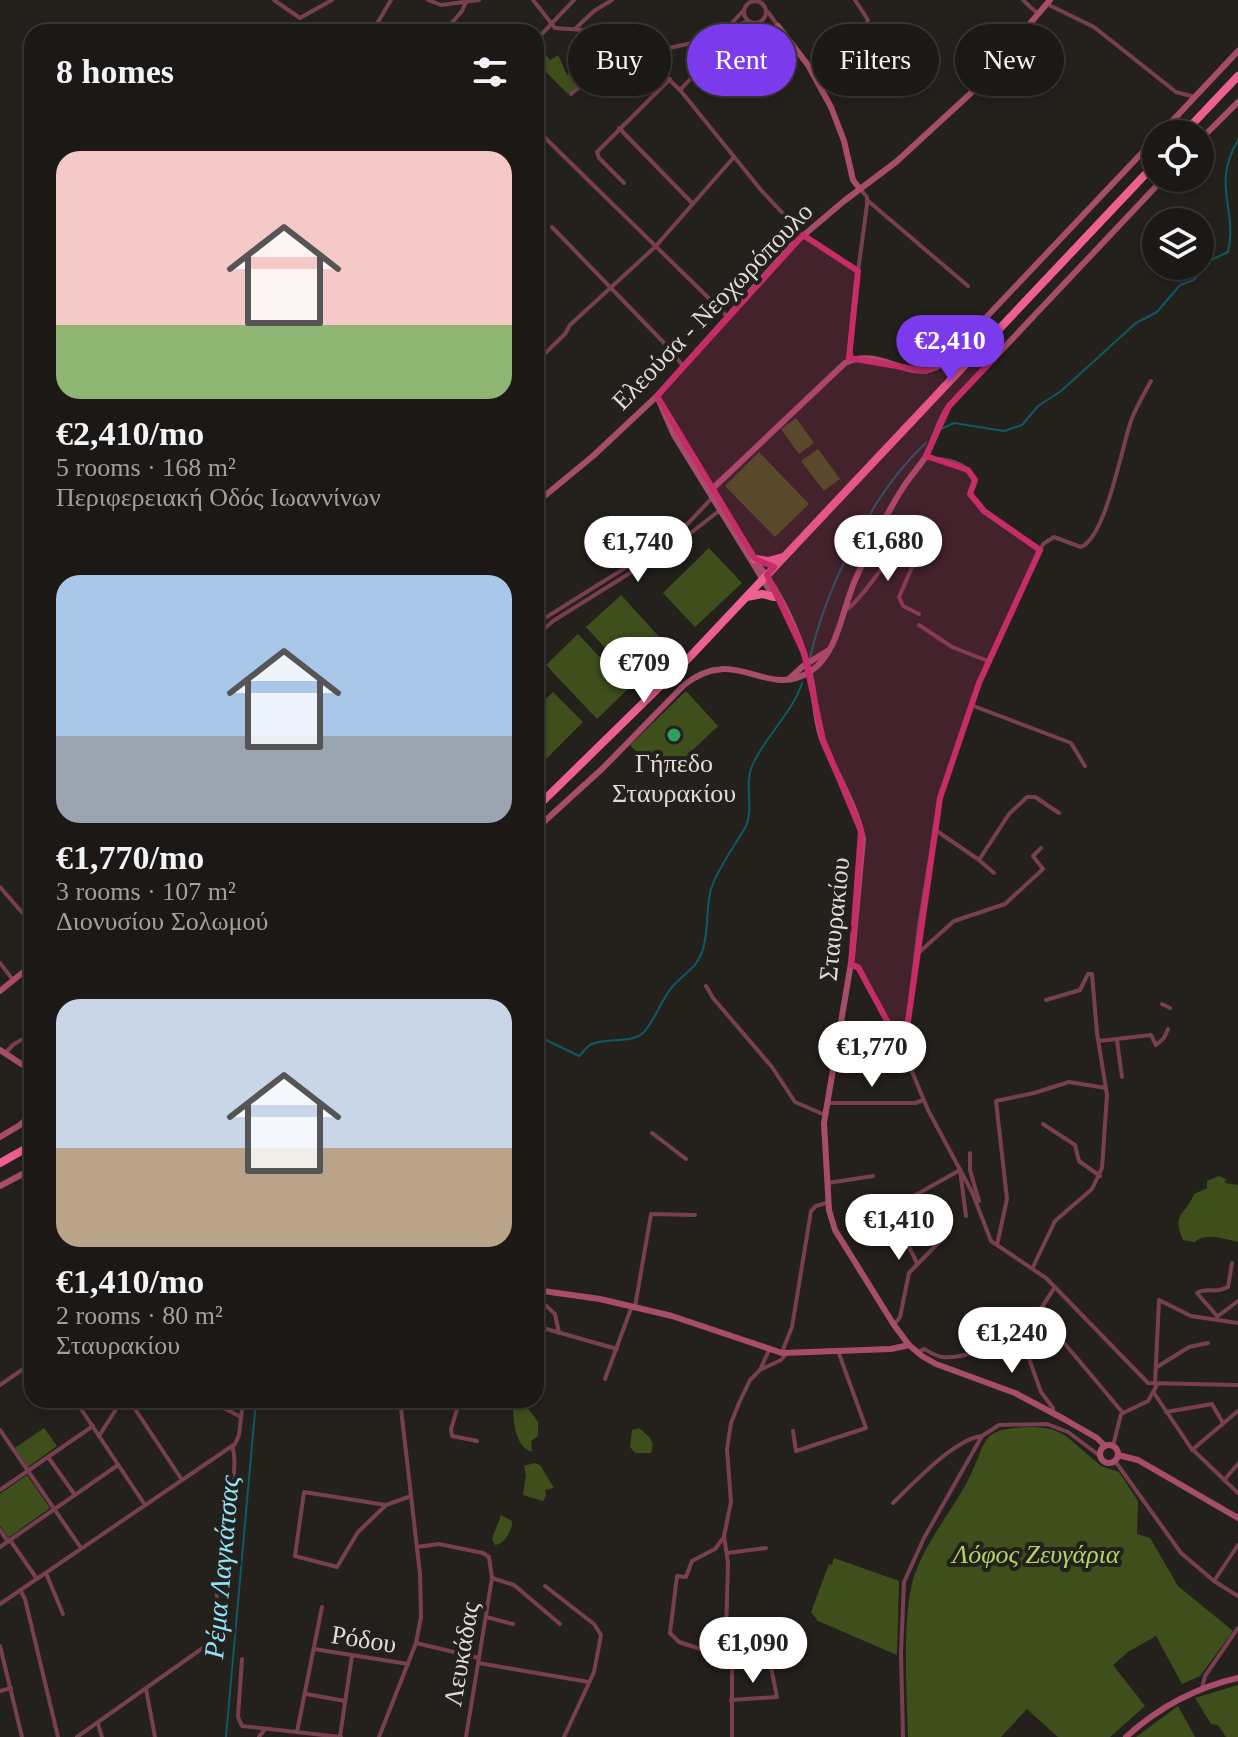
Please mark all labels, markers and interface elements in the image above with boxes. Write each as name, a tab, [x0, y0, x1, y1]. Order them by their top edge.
chip: Buy	[568, 24, 671, 96]
chip: Rent	[687, 24, 796, 96]
chip: Filters	[812, 24, 939, 96]
chip: New	[955, 24, 1064, 96]
icon: filters	[468, 50, 512, 94]
text: 8 homes	[56, 53, 174, 90]
map controls	[1142, 120, 1214, 280]
button: locate	[1142, 120, 1214, 192]
street label: Ελεούσα - Νεοχωρόπουλο	[606, 197, 819, 416]
icon: home	[212, 203, 356, 347]
button: layers	[1142, 208, 1214, 280]
pin: €2,410	[885, 315, 1015, 383]
text: €2,410	[914, 326, 986, 355]
text: €2,410/mo	[56, 415, 204, 452]
text: 5 rooms · 168 m²	[56, 453, 236, 482]
text: Περιφερειακή Οδός Ιωαννίνων	[56, 483, 381, 512]
pin: €1,680	[823, 515, 953, 583]
pin: €1,740	[573, 516, 703, 584]
text: €1,680	[852, 526, 924, 555]
text: €1,740	[602, 527, 674, 556]
icon: home	[212, 627, 356, 771]
pin: €709	[597, 637, 691, 705]
text: €709	[618, 648, 670, 677]
marker: Γήπεδο Σταυρακίου	[665, 726, 683, 744]
place label: Γήπεδο Σταυρακίου	[612, 749, 736, 808]
text: €1,770/mo	[56, 839, 204, 876]
street label: Σταυρακίου	[814, 856, 855, 982]
text: 3 rooms · 107 m²	[56, 877, 236, 906]
text: Διονυσίου Σολωμού	[56, 907, 268, 936]
pin: €1,770	[807, 1021, 937, 1089]
text: €1,770	[836, 1032, 908, 1061]
icon: home	[212, 1051, 356, 1195]
pin: €1,410	[834, 1194, 964, 1262]
text: €1,410	[863, 1205, 935, 1234]
text: €1,410/mo	[56, 1263, 204, 1300]
text: 2 rooms · 80 m²	[56, 1301, 223, 1330]
pin: €1,240	[947, 1307, 1077, 1375]
text: €1,240	[976, 1318, 1048, 1347]
text: Σταυρακίου	[56, 1331, 180, 1360]
water label: Ρέμα Λαγκάτσας	[198, 1473, 245, 1661]
park label: Λόφος Ζευγάρια	[949, 1540, 1121, 1569]
street label: Λευκάδας	[438, 1599, 485, 1708]
pin: €1,090	[688, 1617, 818, 1685]
street label: Ρόδου	[329, 1620, 399, 1659]
text: €1,090	[717, 1628, 789, 1657]

